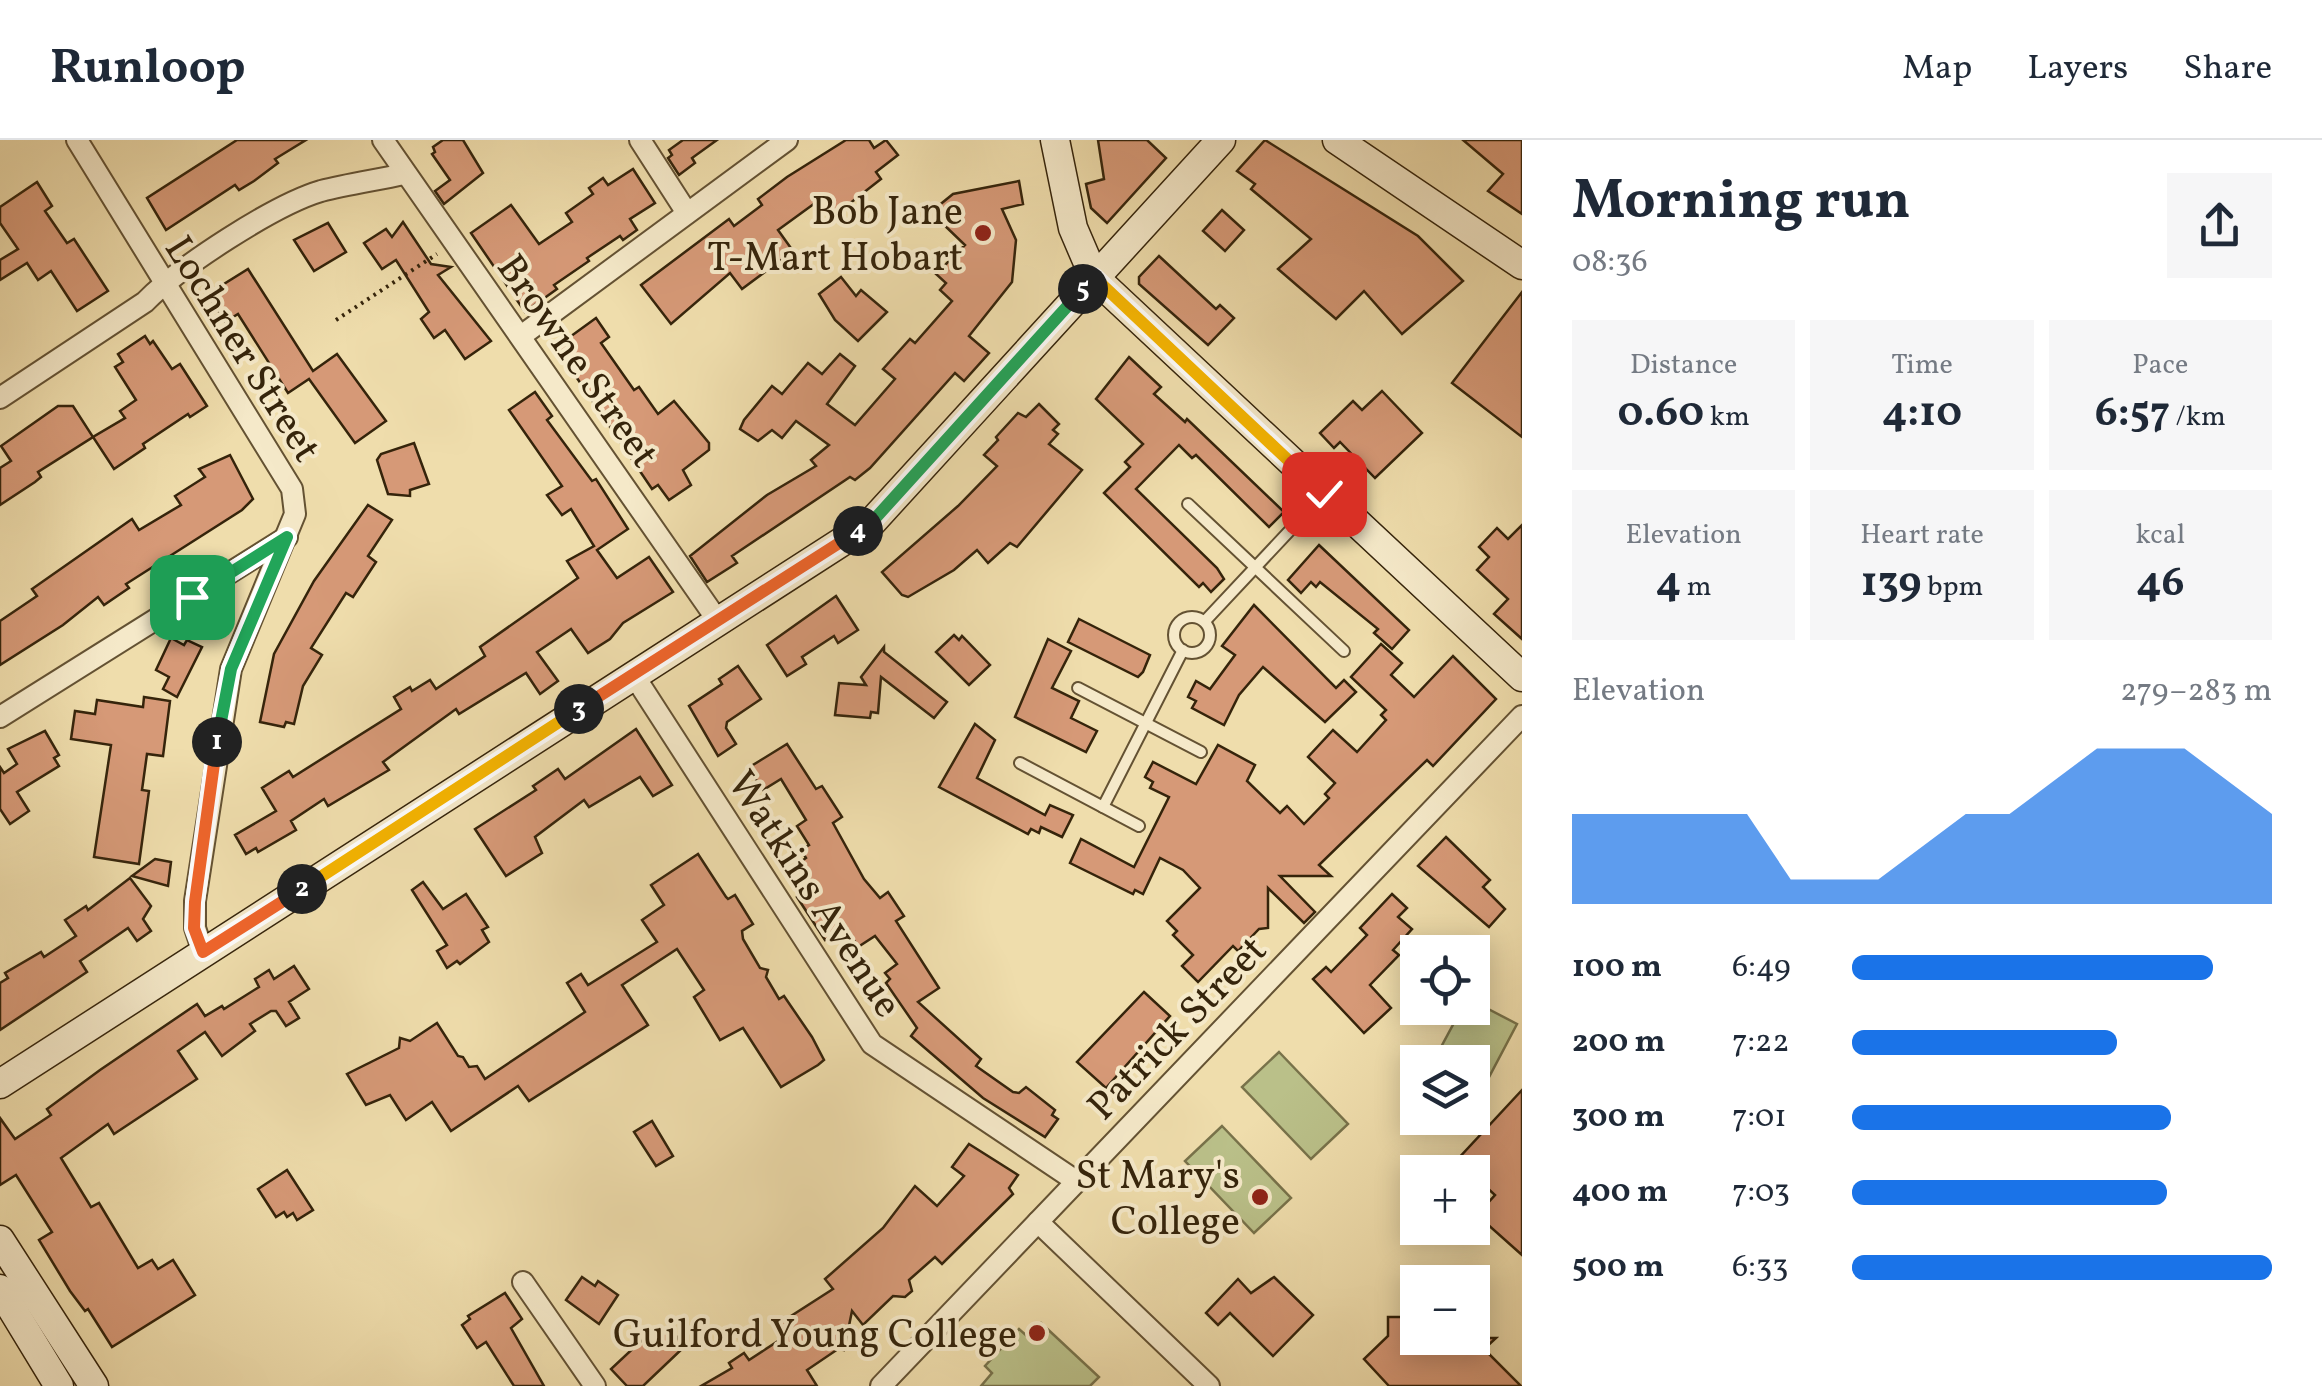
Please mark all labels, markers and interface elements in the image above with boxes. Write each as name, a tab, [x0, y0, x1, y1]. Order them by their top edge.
text: Runloop	[50, 36, 246, 103]
text: Map	[1902, 45, 1972, 93]
text: Layers	[2027, 45, 2128, 93]
text: Share	[2183, 45, 2272, 93]
text: Morning run	[1572, 165, 1911, 241]
button: share	[2167, 173, 2272, 278]
place label: Bob Jane T-Mart Hobart	[707, 186, 963, 288]
marker: Bob Jane T-Mart Hobart	[972, 222, 994, 244]
street label: Lochner Street	[149, 226, 332, 474]
text: 08:36	[1572, 241, 1648, 285]
street label: Browne Street	[481, 244, 670, 480]
pin: 5	[1058, 264, 1108, 314]
text: 5	[1076, 269, 1090, 308]
text: Distance	[1630, 346, 1737, 385]
text: Time	[1891, 346, 1953, 385]
text: Pace	[2132, 346, 2188, 385]
text: 0.60	[1617, 385, 1704, 444]
text: 4:10	[1882, 385, 1962, 444]
text: 6:57	[2095, 385, 2170, 444]
text: km	[1704, 398, 1750, 437]
text: /km	[2170, 398, 2226, 437]
pin	[1282, 452, 1367, 537]
icon: check	[1297, 467, 1352, 522]
pin: 4	[833, 506, 883, 556]
text: 4	[850, 511, 866, 550]
text: Elevation	[1625, 516, 1742, 555]
text: Heart rate	[1860, 516, 1984, 555]
text: kcal	[2135, 516, 2185, 555]
pin	[150, 555, 235, 640]
text: 4	[1656, 555, 1681, 614]
text: 139	[1861, 555, 1922, 614]
text: 46	[2136, 555, 2184, 614]
text: m	[1681, 568, 1712, 607]
text: bpm	[1922, 568, 1983, 607]
icon: arrive	[165, 570, 220, 625]
text: Elevation	[1572, 670, 1705, 714]
text: 279–283 m	[2120, 670, 2272, 714]
pin: 3	[554, 684, 604, 734]
text: 3	[572, 689, 586, 728]
pin: 1	[192, 717, 242, 767]
text: 1	[211, 722, 223, 761]
street label: Watkins Avenue	[712, 761, 914, 1030]
pin: 2	[277, 864, 327, 914]
text: 2	[295, 869, 309, 908]
street label: Patrick Street	[1076, 925, 1281, 1134]
map controls	[1400, 935, 1490, 1355]
button: locate	[1400, 935, 1490, 1025]
text: 100 m	[1572, 946, 1662, 990]
text: 6:49	[1732, 946, 1791, 990]
text: 200 m	[1572, 1021, 1666, 1065]
text: 7:22	[1732, 1021, 1789, 1065]
button: layers	[1400, 1045, 1490, 1135]
text: 300 m	[1572, 1096, 1665, 1140]
text: 7:01	[1732, 1096, 1787, 1140]
place label: St Mary's College	[1075, 1150, 1240, 1252]
button: +	[1400, 1155, 1490, 1245]
text: 400 m	[1572, 1171, 1668, 1215]
text: 7:03	[1732, 1171, 1790, 1215]
marker: St Mary's College	[1249, 1186, 1271, 1208]
text: 500 m	[1572, 1246, 1664, 1290]
text: 6:33	[1732, 1246, 1788, 1290]
button: −	[1400, 1265, 1490, 1355]
place label: Guilford Young College	[613, 1309, 1017, 1365]
marker: Guilford Young College	[1026, 1322, 1048, 1344]

